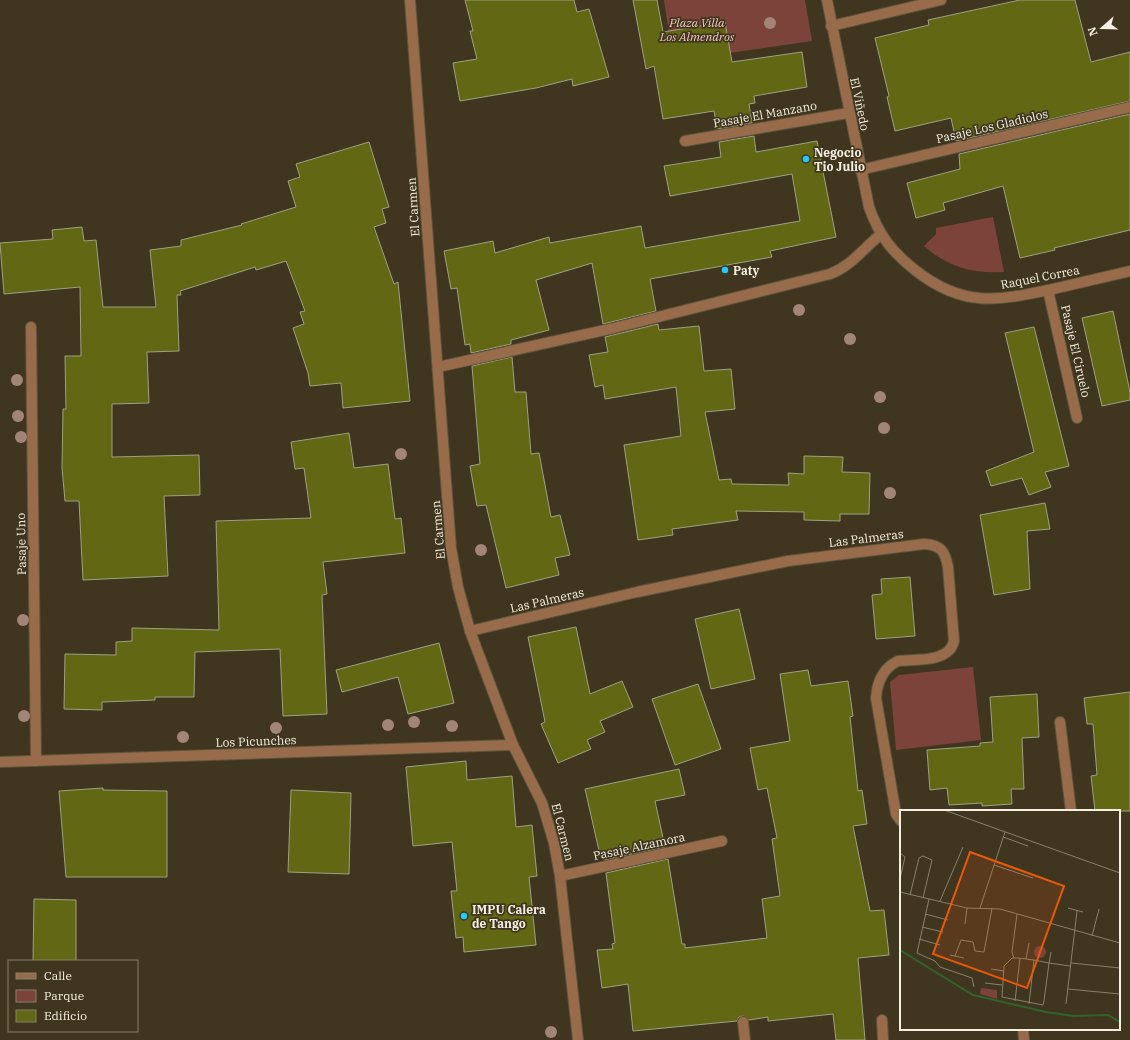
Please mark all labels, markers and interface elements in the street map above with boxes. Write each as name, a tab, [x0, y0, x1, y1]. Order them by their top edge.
north arrow	[1082, 8, 1122, 48]
park label: Plaza Villa Los Almendros	[659, 15, 735, 44]
text: N	[1084, 25, 1101, 38]
street label: El Viñedo	[847, 76, 873, 132]
street label: Pasaje El Manzano	[712, 97, 818, 131]
street label: Pasaje Los Gladiolos	[935, 106, 1050, 146]
place label: Negocio Tio Julio	[814, 145, 865, 174]
marker: Negocio Tio Julio	[801, 154, 811, 164]
street label: El Carmen	[403, 177, 423, 237]
street label: Raquel Correa	[999, 262, 1081, 292]
place label: Paty	[733, 263, 759, 278]
marker: Paty	[720, 265, 730, 275]
street label: Pasaje El Ciruelo	[1058, 303, 1094, 399]
street label: El Carmen	[428, 500, 448, 560]
street label: Pasaje Uno	[13, 512, 29, 575]
street label: Las Palmeras	[828, 526, 904, 550]
street label: Las Palmeras	[509, 584, 586, 616]
street label: Los Picunches	[215, 732, 297, 750]
street label: El Carmen	[549, 801, 578, 863]
inset map	[900, 810, 1120, 1030]
street label: Pasaje Alzamora	[592, 829, 687, 863]
place label: IMPU Calera de Tango	[472, 902, 546, 931]
marker: IMPU Calera de Tango	[459, 911, 469, 921]
legend	[8, 960, 138, 1032]
text: Calle	[44, 968, 72, 983]
text: Parque	[44, 988, 84, 1003]
text: Edificio	[44, 1008, 87, 1023]

